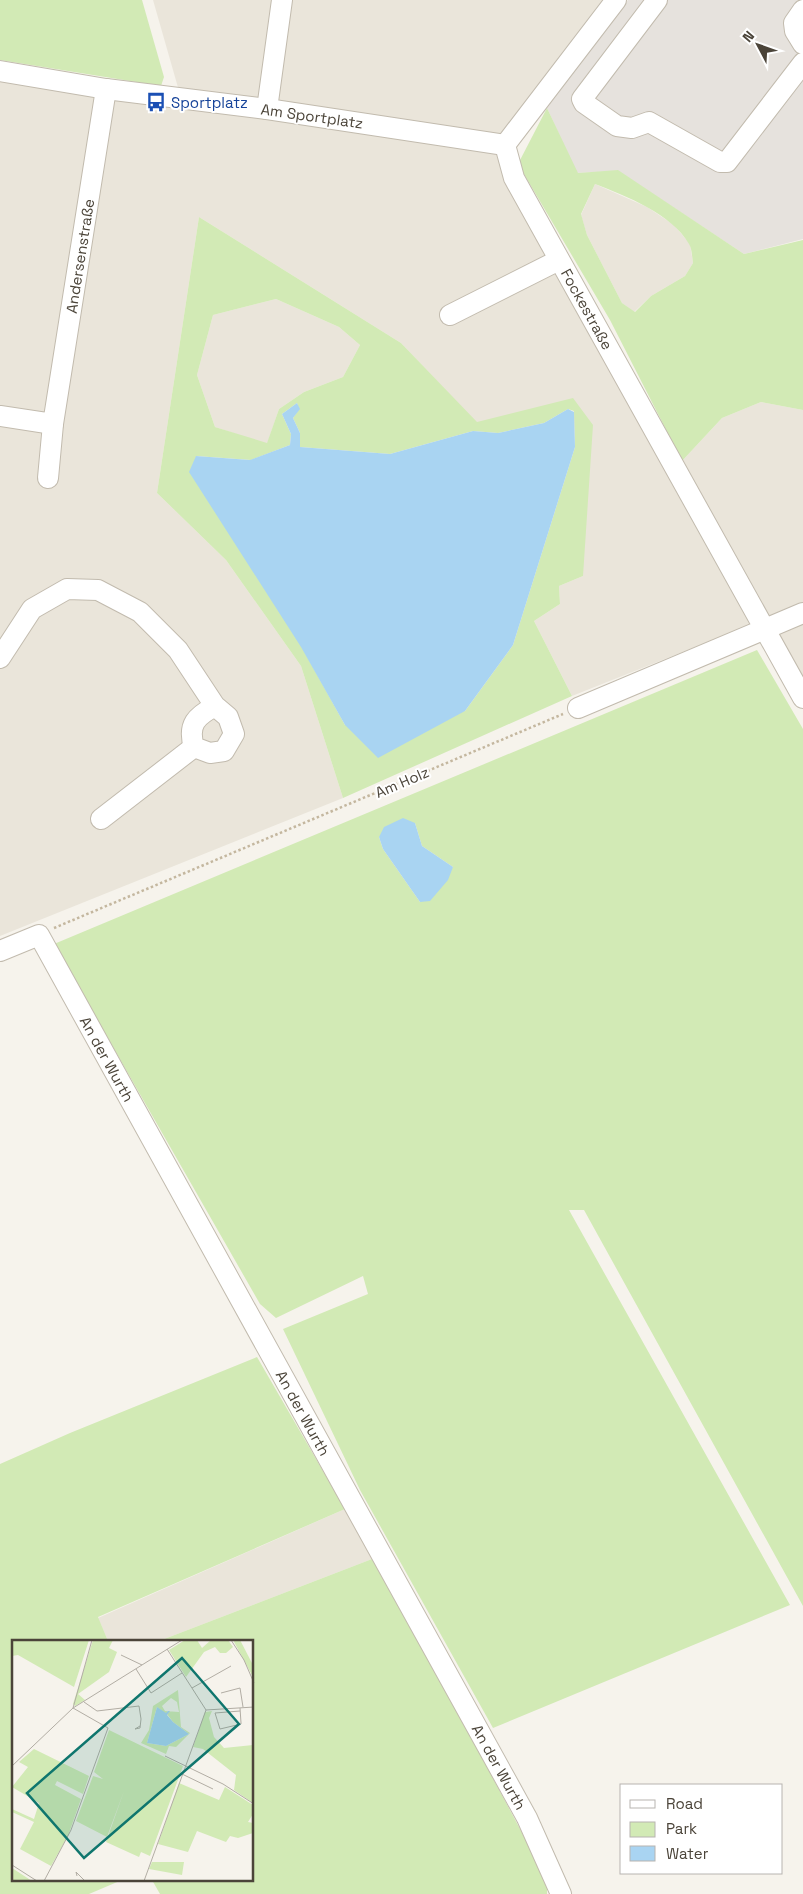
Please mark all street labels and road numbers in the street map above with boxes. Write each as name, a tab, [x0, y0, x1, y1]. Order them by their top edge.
street label: Am Sportplatz	[260, 99, 364, 133]
street label: Andersenstraße	[62, 197, 98, 315]
street label: Fockestraße	[557, 265, 617, 353]
street label: Am Holz	[372, 762, 432, 802]
street label: An der Wurth	[76, 1013, 138, 1105]
street label: An der Wurth	[272, 1367, 334, 1459]
street label: An der Wurth	[468, 1721, 530, 1813]

